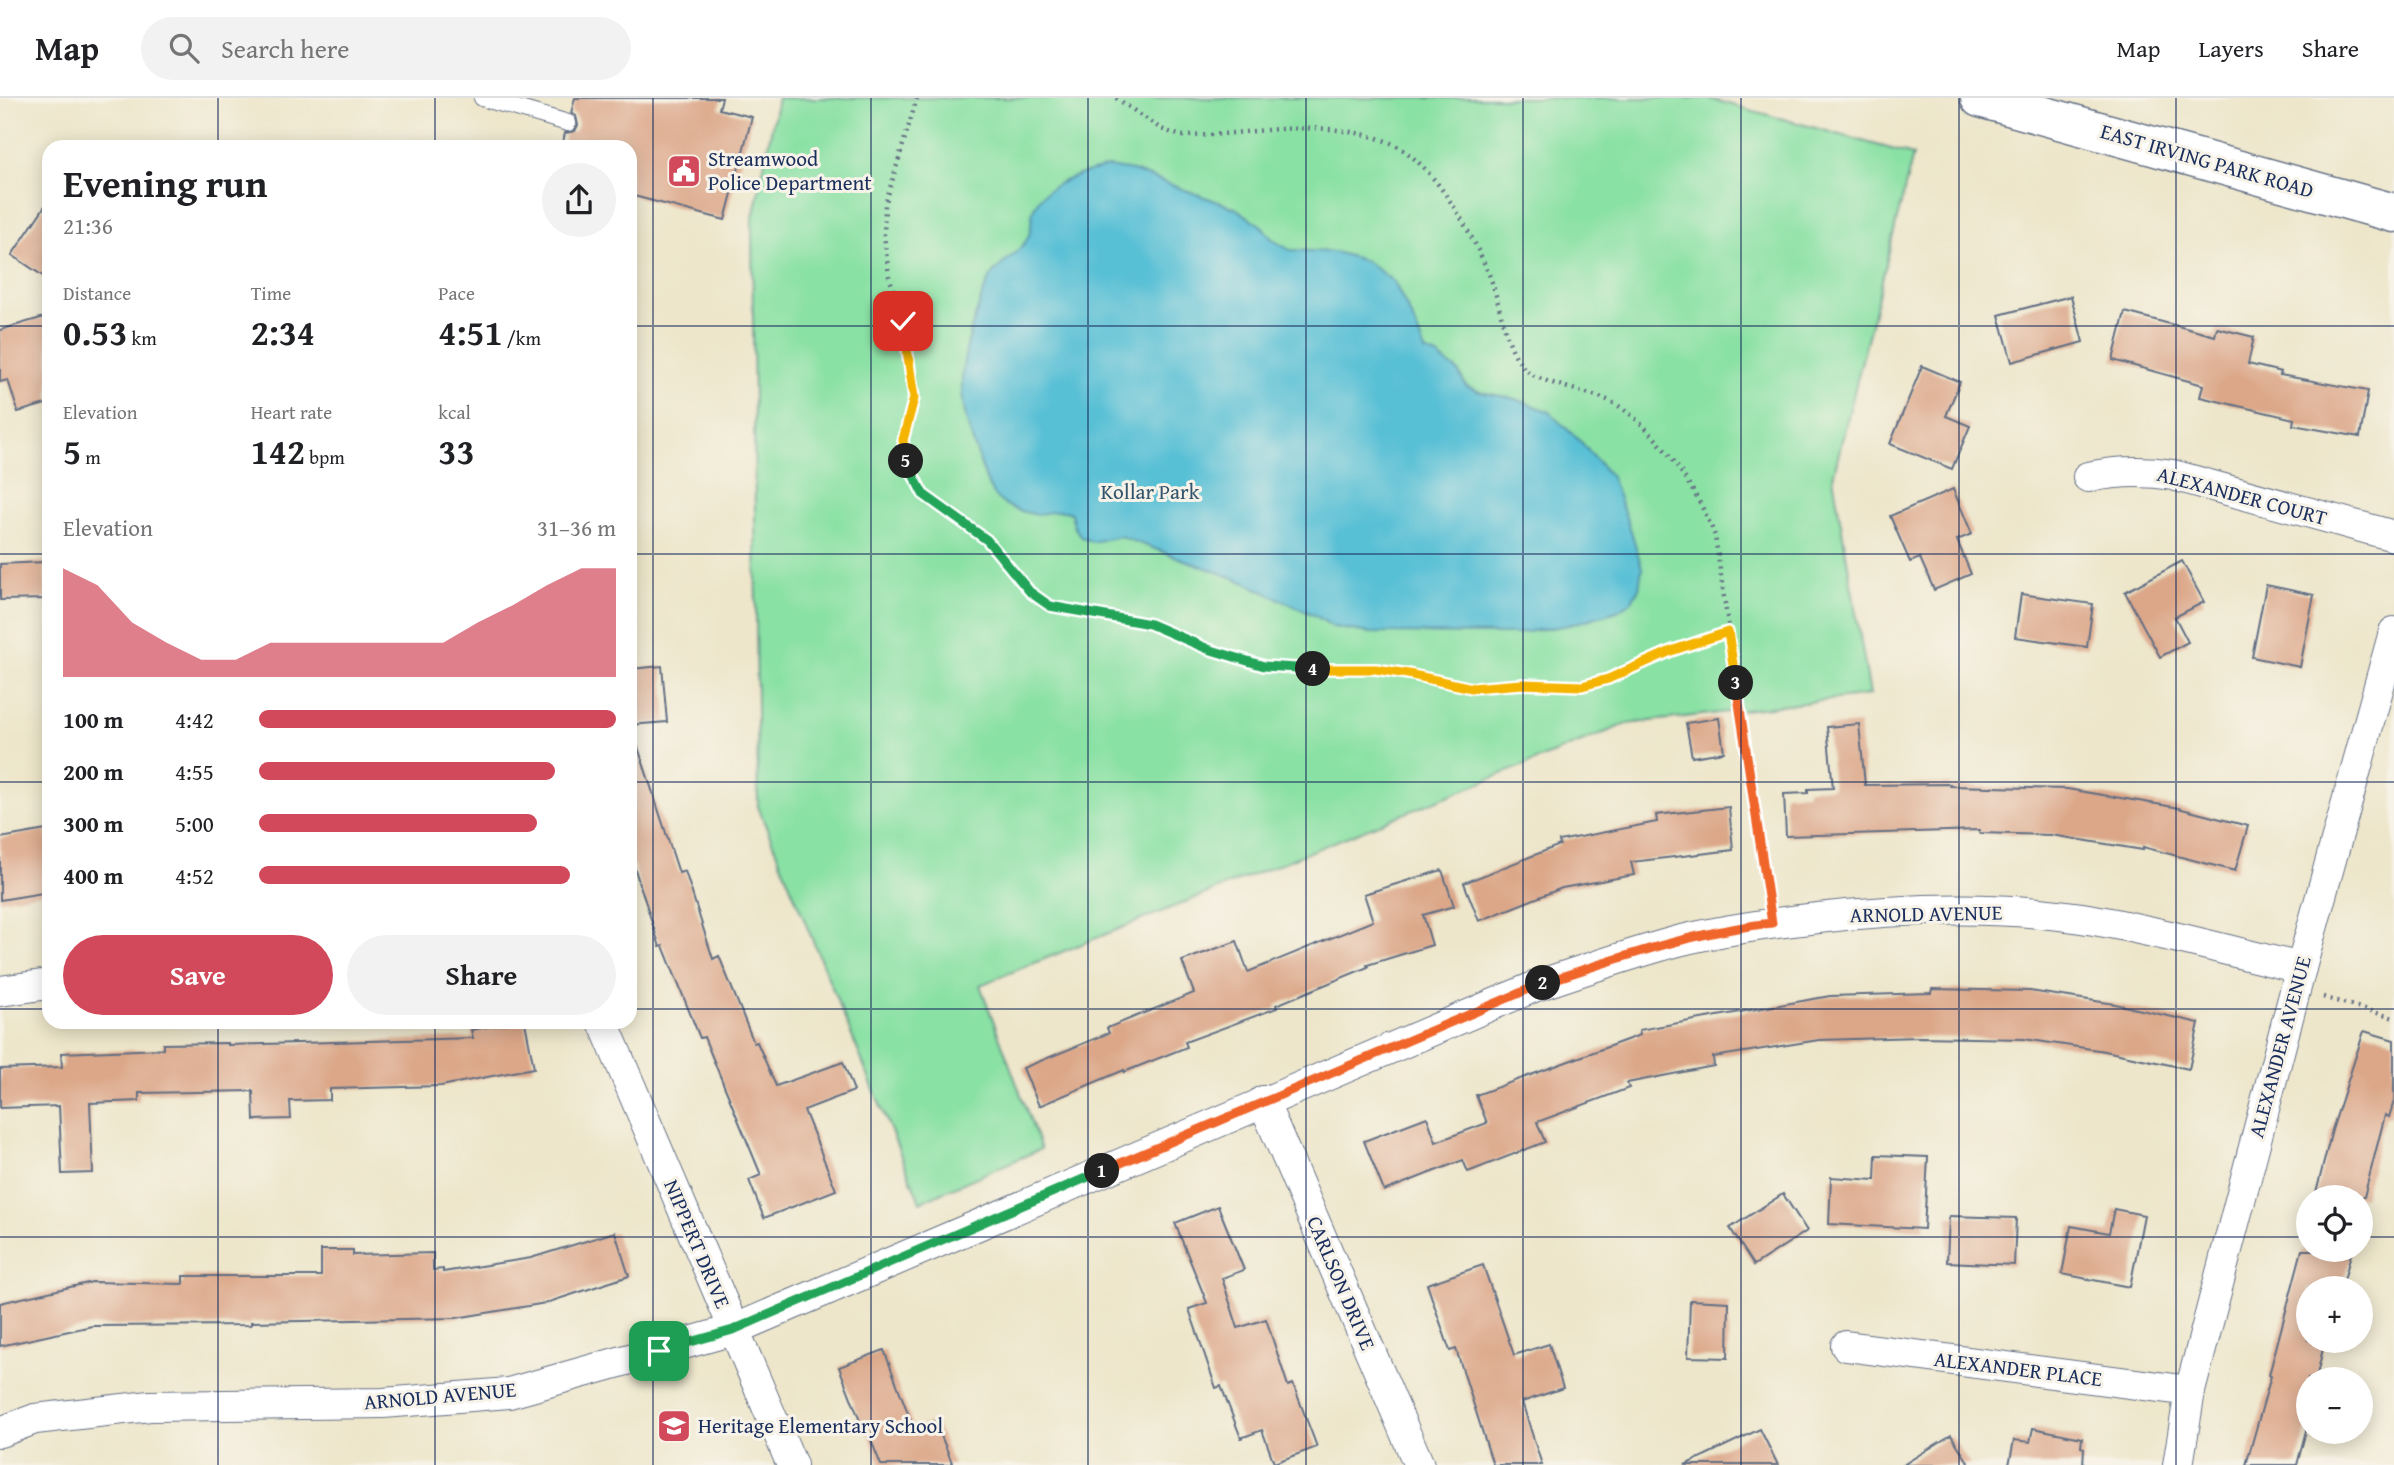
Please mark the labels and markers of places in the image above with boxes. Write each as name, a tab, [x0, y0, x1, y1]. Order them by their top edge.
place label: Streamwood Police Department	[708, 143, 872, 198]
public building icon: Streamwood Police Department	[665, 152, 703, 190]
pin	[873, 291, 933, 351]
pin: 5	[888, 444, 923, 478]
pin: 4	[1296, 652, 1330, 686]
pin: 3	[1718, 666, 1754, 700]
pin: 2	[1526, 966, 1560, 1001]
pin: 1	[1084, 1154, 1120, 1188]
pin	[629, 1321, 689, 1381]
school or university icon: Heritage Elementary School	[655, 1407, 693, 1445]
place label: Heritage Elementary School	[698, 1410, 943, 1441]

